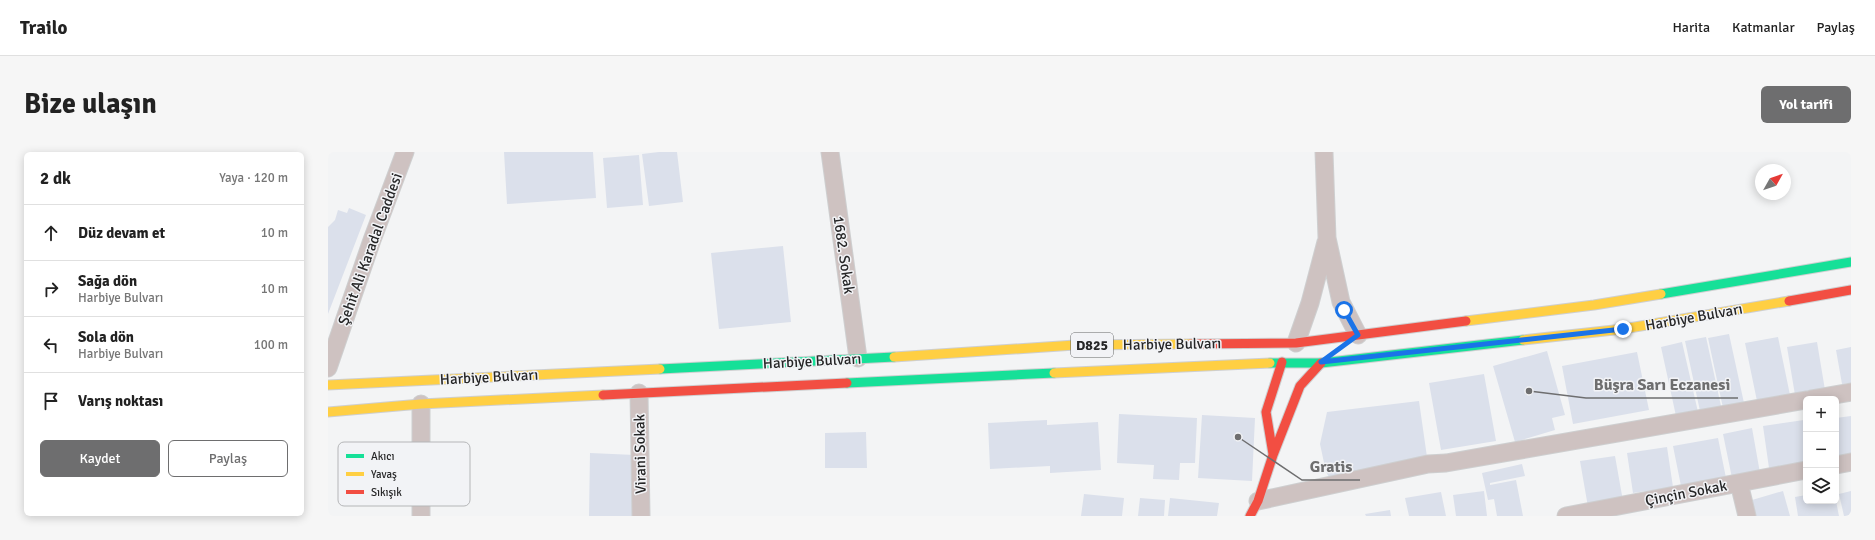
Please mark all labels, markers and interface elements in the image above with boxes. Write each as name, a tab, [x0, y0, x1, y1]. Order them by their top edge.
text: Trailo	[20, 16, 67, 40]
text: Harita	[1672, 19, 1710, 36]
text: Katmanlar	[1732, 19, 1795, 36]
text: Paylaş	[1817, 19, 1855, 36]
button: Yol tarifi	[1761, 86, 1851, 123]
text: Bize ulaşın	[24, 87, 157, 121]
north arrow	[1755, 164, 1791, 200]
text: 2 dk	[40, 168, 71, 189]
text: Yaya · 120 m	[219, 170, 288, 186]
street label: Şehit Ali Karadal Caddesi	[334, 170, 406, 328]
street label: 1682. Sokak	[830, 215, 858, 296]
icon: ahead	[40, 222, 62, 244]
text: Düz devam et	[78, 224, 165, 242]
text: 10 m	[261, 225, 288, 241]
text: Sağa dön	[78, 272, 137, 290]
icon: right	[40, 278, 62, 300]
text: 10 m	[261, 281, 288, 297]
text: Harbiye Bulvarı	[78, 290, 163, 306]
street label: Harbiye Bulvarı	[1644, 300, 1744, 334]
route start	[1335, 301, 1353, 319]
route end	[1614, 320, 1632, 338]
text: Sola dön	[78, 328, 134, 346]
road number: D825	[1071, 333, 1113, 357]
icon: left	[40, 334, 62, 356]
street label: Harbiye Bulvarı	[1123, 334, 1221, 354]
text: 100 m	[254, 337, 288, 353]
text: Harbiye Bulvarı	[78, 346, 163, 362]
street label: Harbiye Bulvarı	[762, 349, 862, 373]
street label: Harbiye Bulvarı	[439, 365, 539, 389]
callout: Büşra Sarı Eczanesi	[1586, 370, 1738, 398]
text: Büşra Sarı Eczanesi	[1594, 375, 1730, 395]
icon: arrive	[40, 390, 62, 412]
text: Varış noktası	[78, 392, 163, 410]
map controls	[1803, 396, 1839, 504]
button: +	[1803, 396, 1839, 432]
street label: Virani Sokak	[630, 413, 650, 494]
button: −	[1803, 432, 1839, 468]
button: Kaydet	[40, 440, 160, 477]
button: Paylaş	[168, 440, 288, 477]
legend	[338, 442, 470, 506]
text: Akıcı	[371, 450, 394, 463]
callout: Gratis	[1302, 452, 1360, 480]
text: Gratis	[1310, 457, 1352, 477]
text: Yavaş	[371, 468, 397, 481]
button: layers	[1803, 468, 1839, 504]
street label: Çinçin Sokak	[1644, 476, 1729, 510]
text: Sıkışık	[371, 486, 402, 499]

